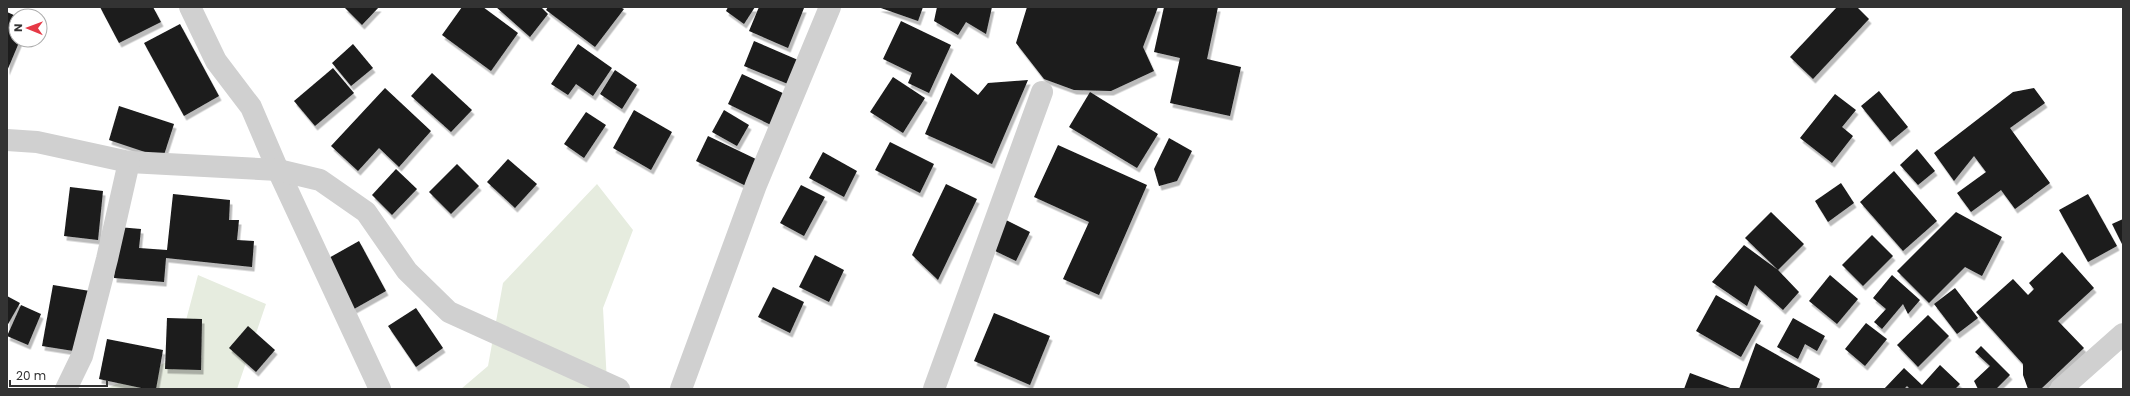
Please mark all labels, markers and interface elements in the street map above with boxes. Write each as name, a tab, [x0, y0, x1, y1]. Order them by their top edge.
north arrow	[8, 8, 48, 48]
text: N	[10, 24, 26, 32]
scale bar	[10, 362, 107, 388]
text: 20 m	[16, 367, 46, 384]

